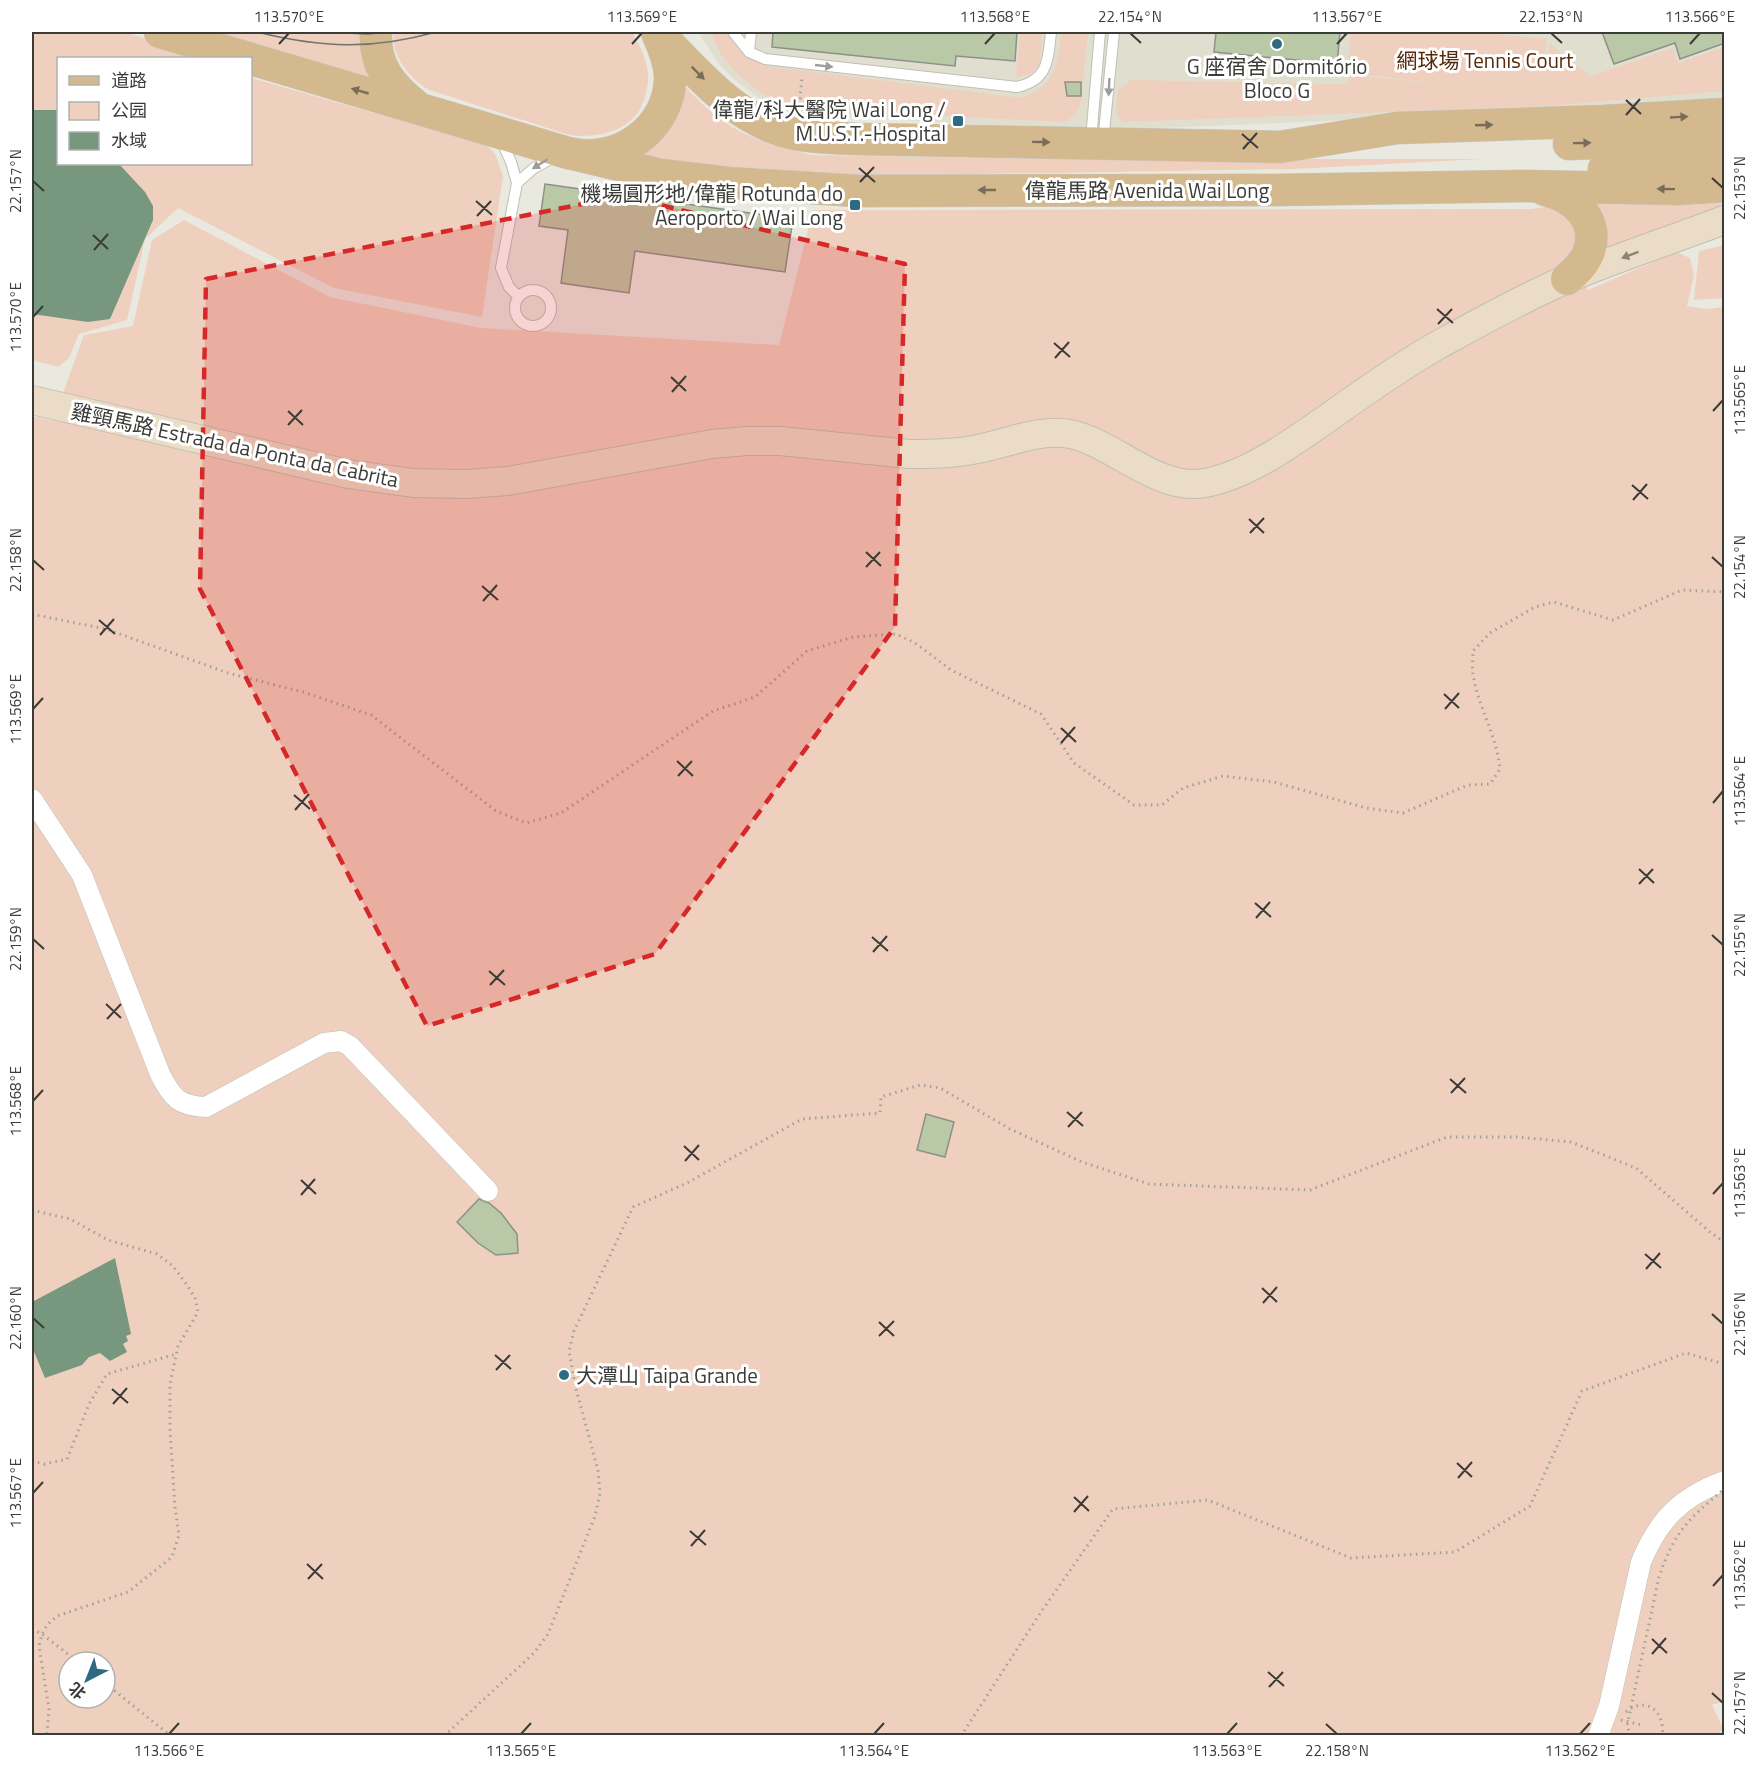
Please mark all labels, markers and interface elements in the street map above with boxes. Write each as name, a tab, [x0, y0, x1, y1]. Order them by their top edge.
text: 113.570°E	[254, 5, 324, 28]
text: 113.569°E	[607, 5, 677, 28]
text: 113.568°E	[960, 5, 1030, 28]
text: 22.154°N	[1098, 5, 1162, 28]
text: 113.567°E	[1312, 5, 1382, 28]
text: 22.153°N	[1519, 5, 1583, 28]
text: 113.566°E	[1665, 5, 1735, 28]
marker: G 座宿舍 Dormitório Bloco G	[1270, 37, 1284, 51]
park label: 網球場 Tennis Court	[1397, 44, 1574, 76]
place label: G 座宿舍 Dormitório Bloco G	[1187, 50, 1367, 106]
legend	[57, 57, 252, 165]
one-way arrow	[814, 61, 833, 71]
one-way arrow	[690, 66, 704, 80]
text: 道路	[111, 67, 147, 94]
one-way arrow	[1104, 78, 1114, 97]
one-way arrow	[351, 86, 369, 95]
place label: 偉龍/科大醫院 Wai Long / M.U.S.T.-Hospital	[712, 93, 946, 149]
text: 公园	[111, 97, 147, 124]
one-way arrow	[1669, 113, 1688, 122]
marker: 偉龍/科大醫院 Wai Long / M.U.S.T.-Hospital	[951, 114, 965, 128]
one-way arrow	[1475, 120, 1494, 129]
text: 水域	[111, 127, 147, 154]
one-way arrow	[1032, 137, 1051, 147]
one-way arrow	[1572, 139, 1591, 148]
text: 22.157°N	[4, 149, 27, 213]
text: 22.153°N	[1728, 156, 1751, 220]
one-way arrow	[532, 159, 548, 170]
street label: 偉龍馬路 Avenida Wai Long	[1025, 174, 1269, 206]
place label: 機場圓形地/偉龍 Rotunda do Aeroporto / Wai Long	[581, 177, 843, 233]
one-way arrow	[1657, 184, 1676, 194]
one-way arrow	[978, 185, 997, 195]
marker: 機場圓形地/偉龍 Rotunda do Aeroporto / Wai Long	[848, 198, 862, 212]
one-way arrow	[1621, 251, 1639, 261]
text: 113.570°E	[4, 282, 27, 352]
text: 113.565°E	[1728, 365, 1751, 435]
street label: 雞頸馬路 Estrada da Ponta da Cabrita	[68, 395, 402, 495]
text: 22.158°N	[4, 528, 27, 592]
text: 22.154°N	[1728, 535, 1751, 599]
text: 113.569°E	[4, 674, 27, 744]
text: 113.564°E	[1728, 756, 1751, 826]
text: 22.159°N	[4, 907, 27, 971]
text: 22.155°N	[1728, 913, 1751, 977]
text: 113.568°E	[4, 1066, 27, 1136]
text: 113.563°E	[1728, 1148, 1751, 1218]
text: 22.160°N	[4, 1286, 27, 1350]
text: 22.156°N	[1728, 1292, 1751, 1356]
place label: 大潭山 Taipa Grande	[576, 1359, 758, 1391]
marker: 大潭山 Taipa Grande	[557, 1368, 571, 1382]
text: 113.567°E	[4, 1458, 27, 1528]
text: 113.562°E	[1728, 1540, 1751, 1610]
north arrow	[57, 1650, 117, 1710]
text: 22.157°N	[1728, 1671, 1751, 1735]
text: 北	[63, 1677, 91, 1705]
text: 113.566°E	[134, 1739, 204, 1762]
text: 113.565°E	[486, 1739, 556, 1762]
text: 113.564°E	[839, 1739, 909, 1762]
text: 113.563°E	[1192, 1739, 1262, 1762]
text: 22.158°N	[1305, 1739, 1369, 1762]
text: 113.562°E	[1545, 1739, 1615, 1762]

